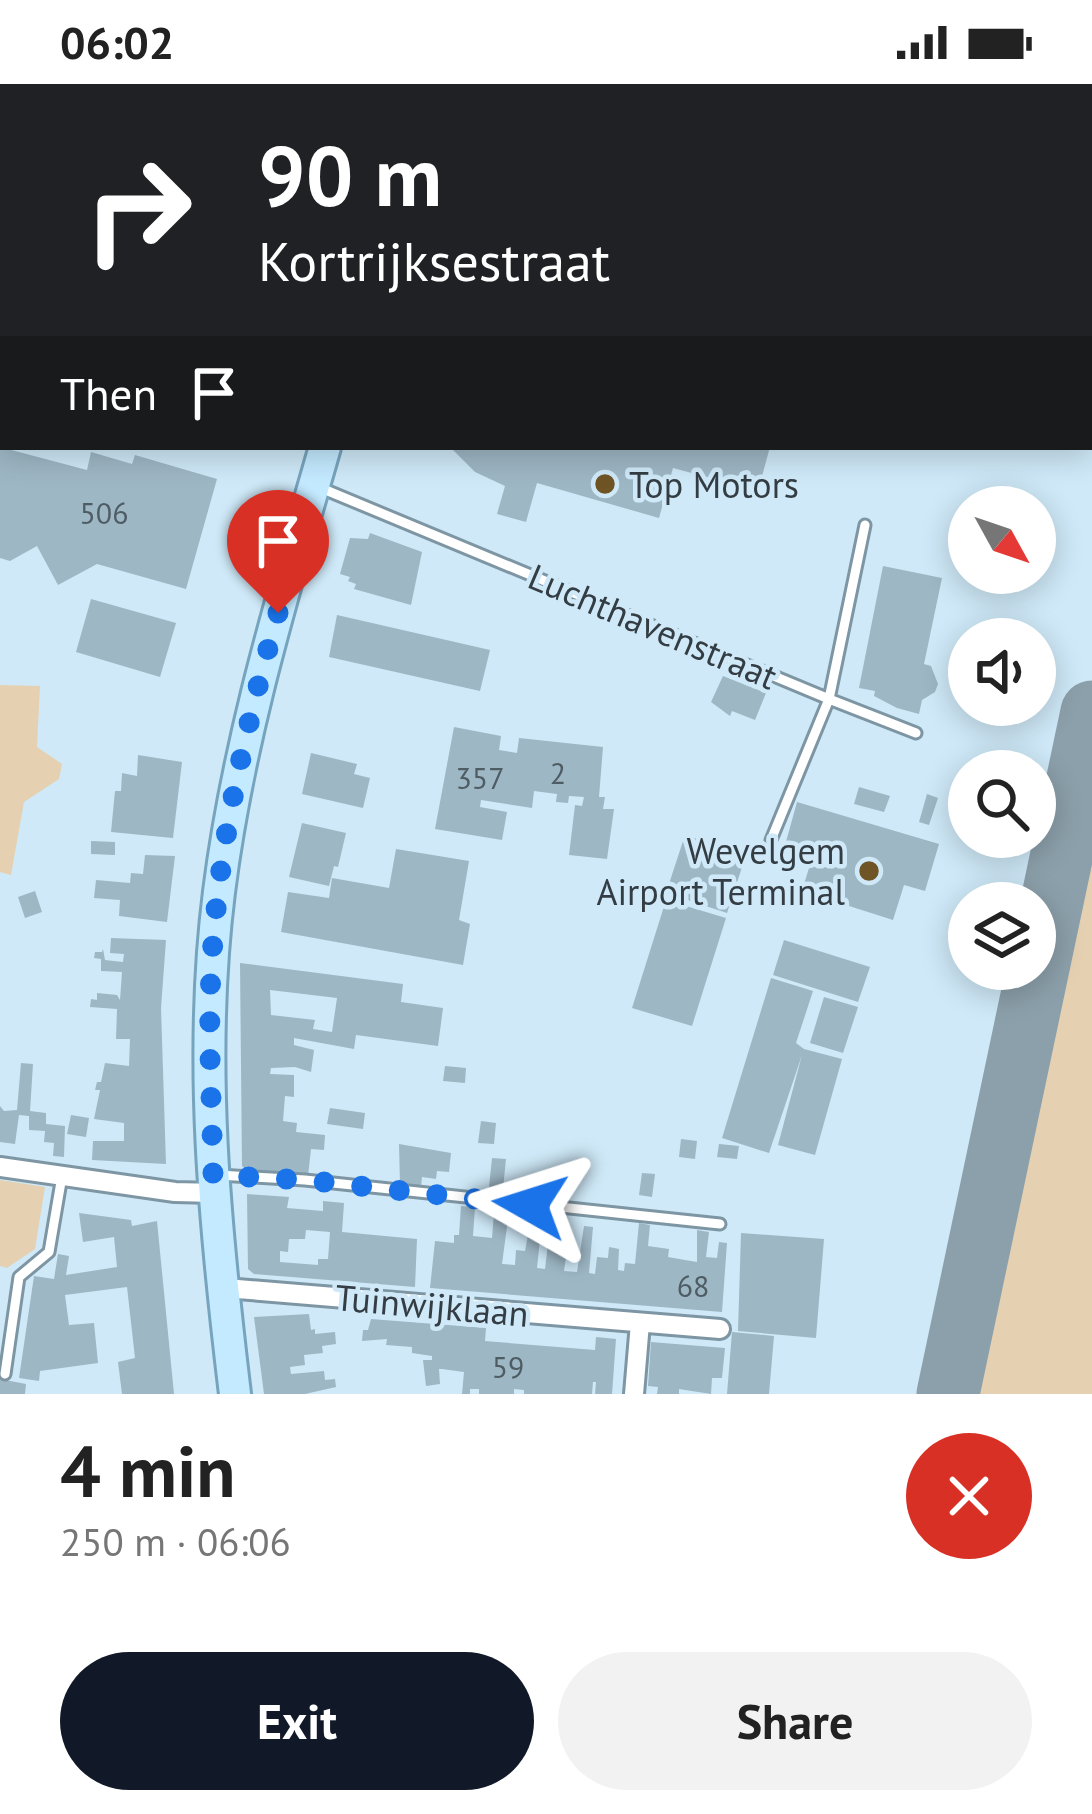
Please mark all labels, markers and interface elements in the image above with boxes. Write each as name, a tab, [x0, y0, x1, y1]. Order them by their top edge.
text: 06:02	[60, 13, 174, 71]
text: 90 m	[258, 120, 442, 229]
icon: right	[60, 132, 216, 288]
text: Kortrijksestraat	[258, 226, 610, 296]
icon: arrive	[181, 360, 247, 426]
text: Then	[60, 364, 157, 422]
place label: Top Motors	[629, 461, 799, 508]
marker: Top Motors	[592, 471, 618, 497]
north arrow	[948, 486, 1056, 594]
map controls	[948, 486, 1056, 990]
pin	[227, 490, 329, 613]
house number: 506	[79, 493, 129, 532]
icon: arrive	[245, 508, 311, 574]
street label: Luchthavenstraat	[522, 553, 784, 699]
button: sound	[948, 618, 1056, 726]
button: search	[948, 750, 1056, 858]
house number: 2	[550, 753, 566, 792]
house number: 357	[455, 758, 505, 797]
place label: Wevelgem Airport Terminal	[596, 827, 845, 915]
marker: Wevelgem Airport Terminal	[856, 858, 882, 884]
button: layers	[948, 882, 1056, 990]
position arrow	[467, 1142, 593, 1268]
house number: 68	[677, 1266, 709, 1305]
street label: Tuinwijklaan	[333, 1273, 531, 1337]
house number: 59	[492, 1347, 524, 1386]
text: 4 min	[60, 1424, 236, 1517]
button: close	[906, 1433, 1032, 1559]
text: 250 m · 06:06	[60, 1516, 291, 1567]
button: Exit	[60, 1652, 534, 1790]
button: Share	[558, 1652, 1032, 1790]

